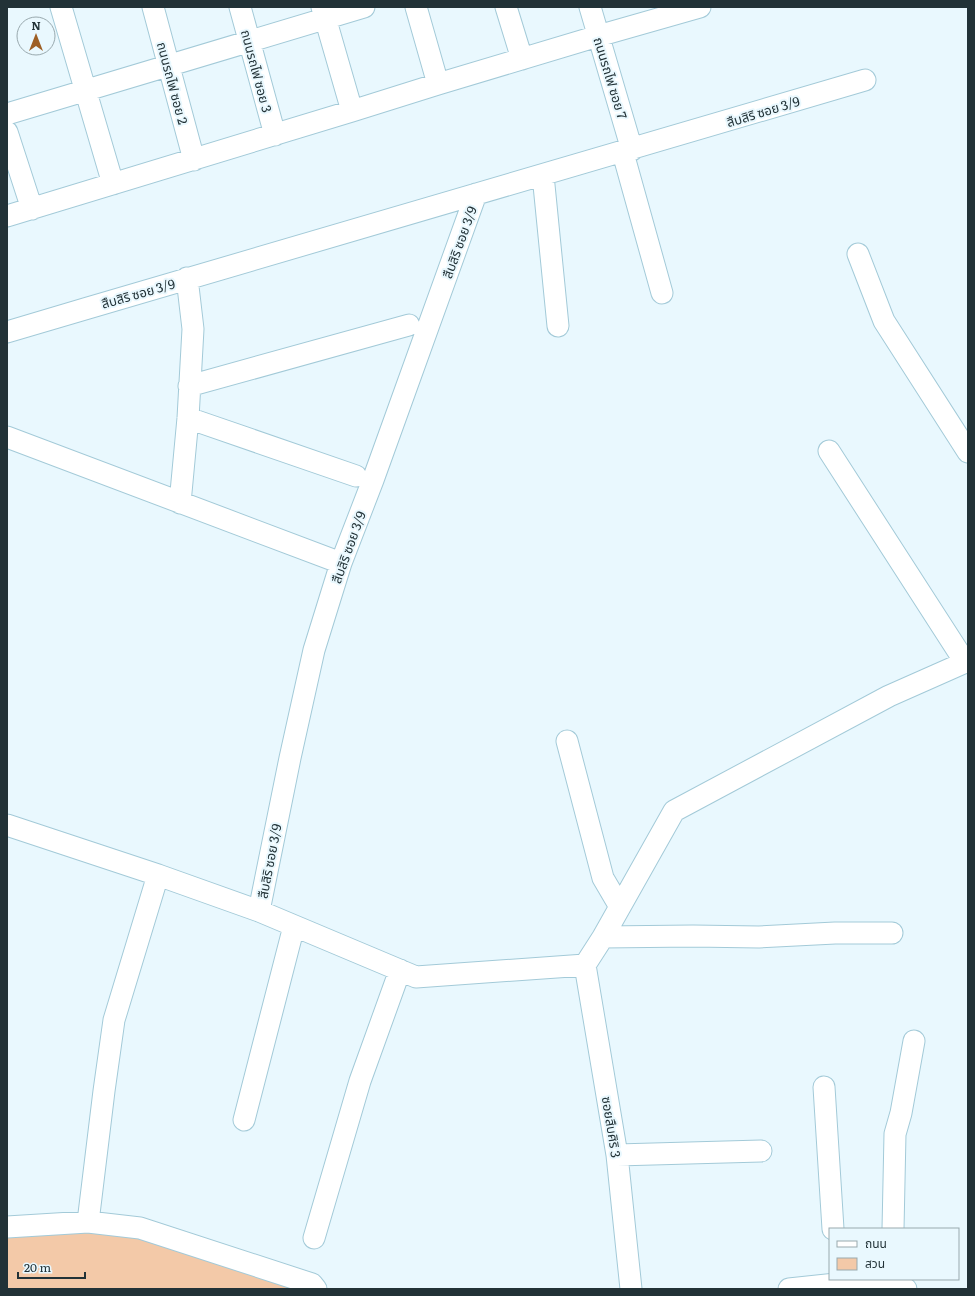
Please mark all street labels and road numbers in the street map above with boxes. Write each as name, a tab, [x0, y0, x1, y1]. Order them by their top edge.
street label: ถนนรถไฟ ซอย 3	[237, 27, 277, 115]
street label: ถนนรถไฟ ซอย 7	[590, 35, 633, 122]
street label: ถนนรถไฟ ซอย 2	[153, 40, 193, 127]
street label: สืบสิริ ซอย 3/9	[724, 91, 802, 131]
street label: สืบสิริ ซอย 3/9	[437, 203, 481, 281]
street label: สืบสิริ ซอย 3/9	[99, 273, 177, 313]
street label: สืบสิริ ซอย 3/9	[326, 508, 370, 586]
street label: สืบสิริ ซอย 3/9	[252, 822, 286, 900]
street label: ซอยสืบศิริ 3	[598, 1095, 626, 1159]

